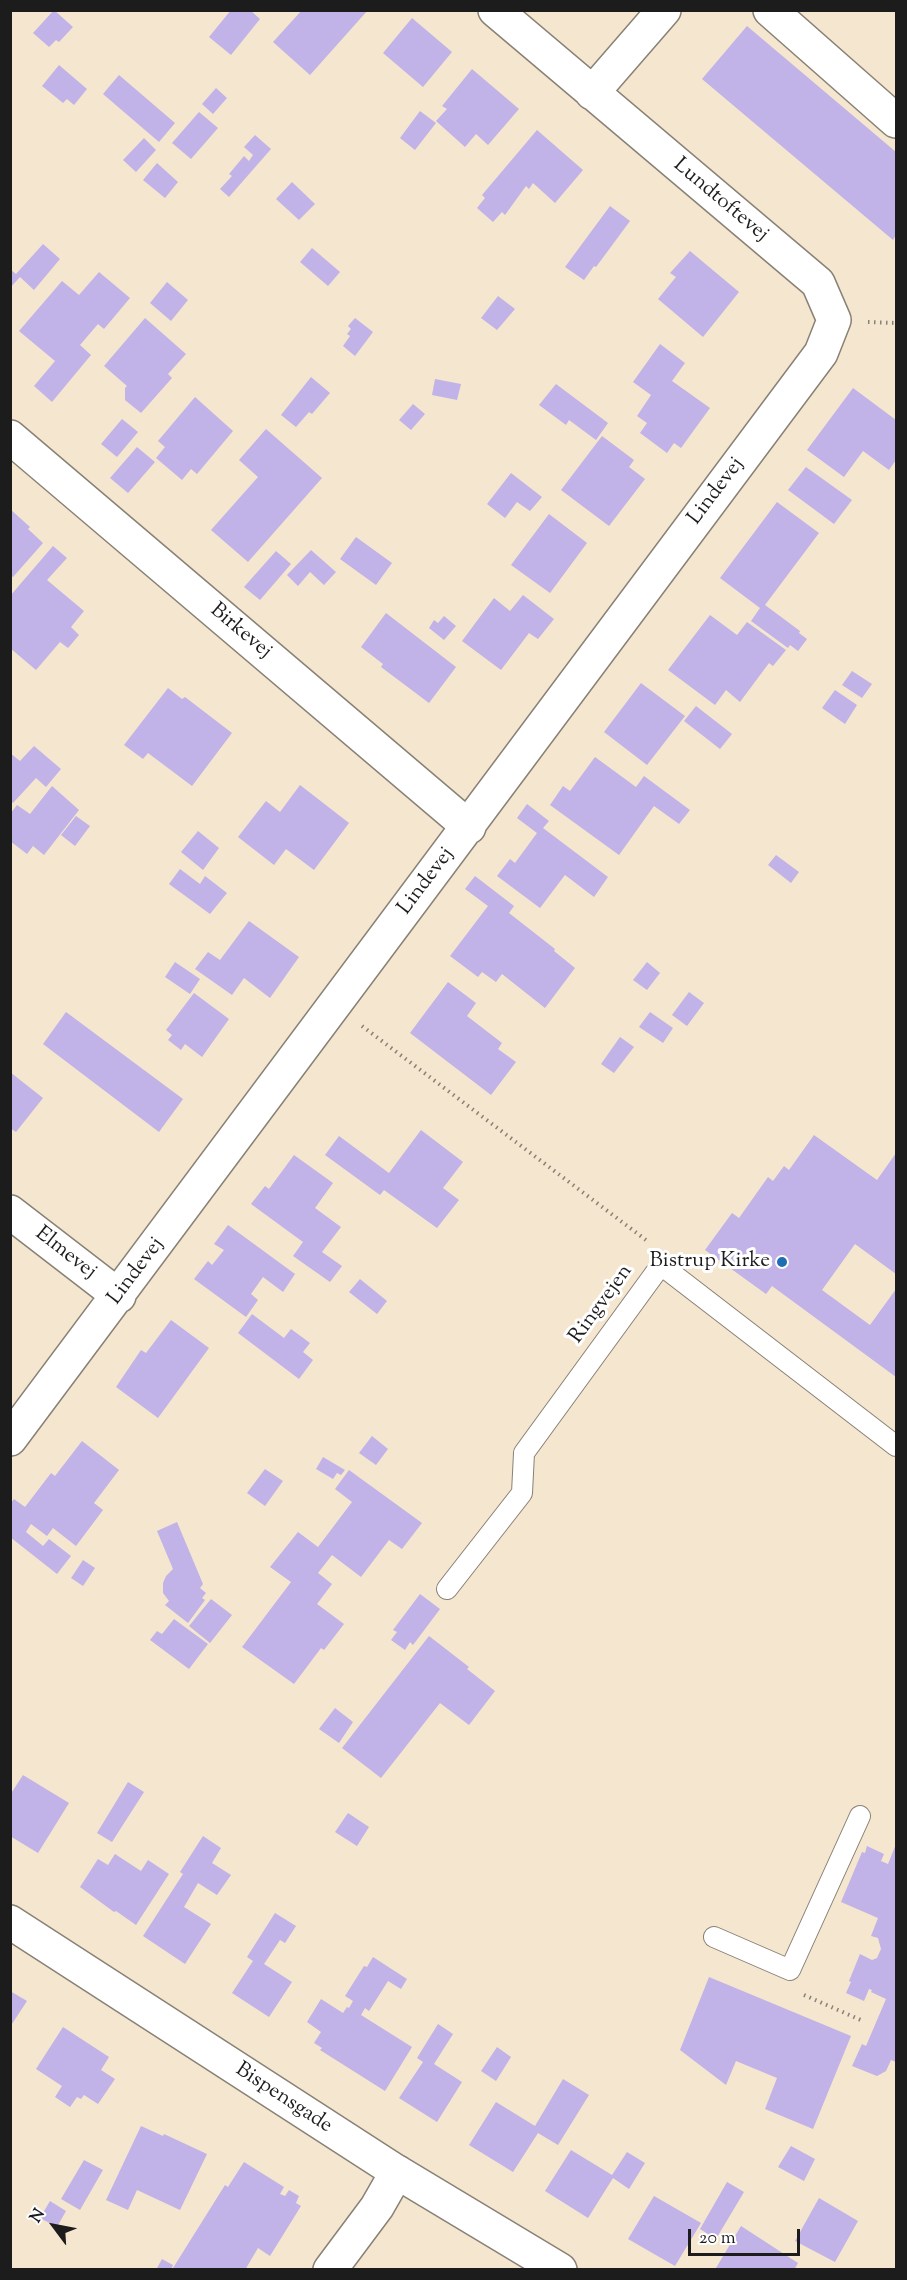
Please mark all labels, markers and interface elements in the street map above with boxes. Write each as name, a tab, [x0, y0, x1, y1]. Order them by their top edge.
street label: Lundtoftevej	[667, 154, 773, 248]
street label: Lindevej	[684, 453, 750, 531]
street label: Birkevej	[204, 599, 276, 665]
street label: Lindevej	[394, 843, 460, 921]
street label: Elmevej	[29, 1222, 101, 1286]
street label: Lindevej	[104, 1233, 170, 1311]
place label: Bistrup Kirke	[650, 1249, 770, 1275]
marker: Bistrup Kirke	[775, 1255, 789, 1269]
street label: Ringvejen	[565, 1261, 639, 1349]
street label: Bispensgade	[230, 2058, 336, 2140]
north arrow	[24, 2196, 84, 2256]
text: N	[25, 2205, 51, 2228]
scale bar	[691, 2217, 804, 2255]
text: 20 m	[699, 2226, 736, 2252]

